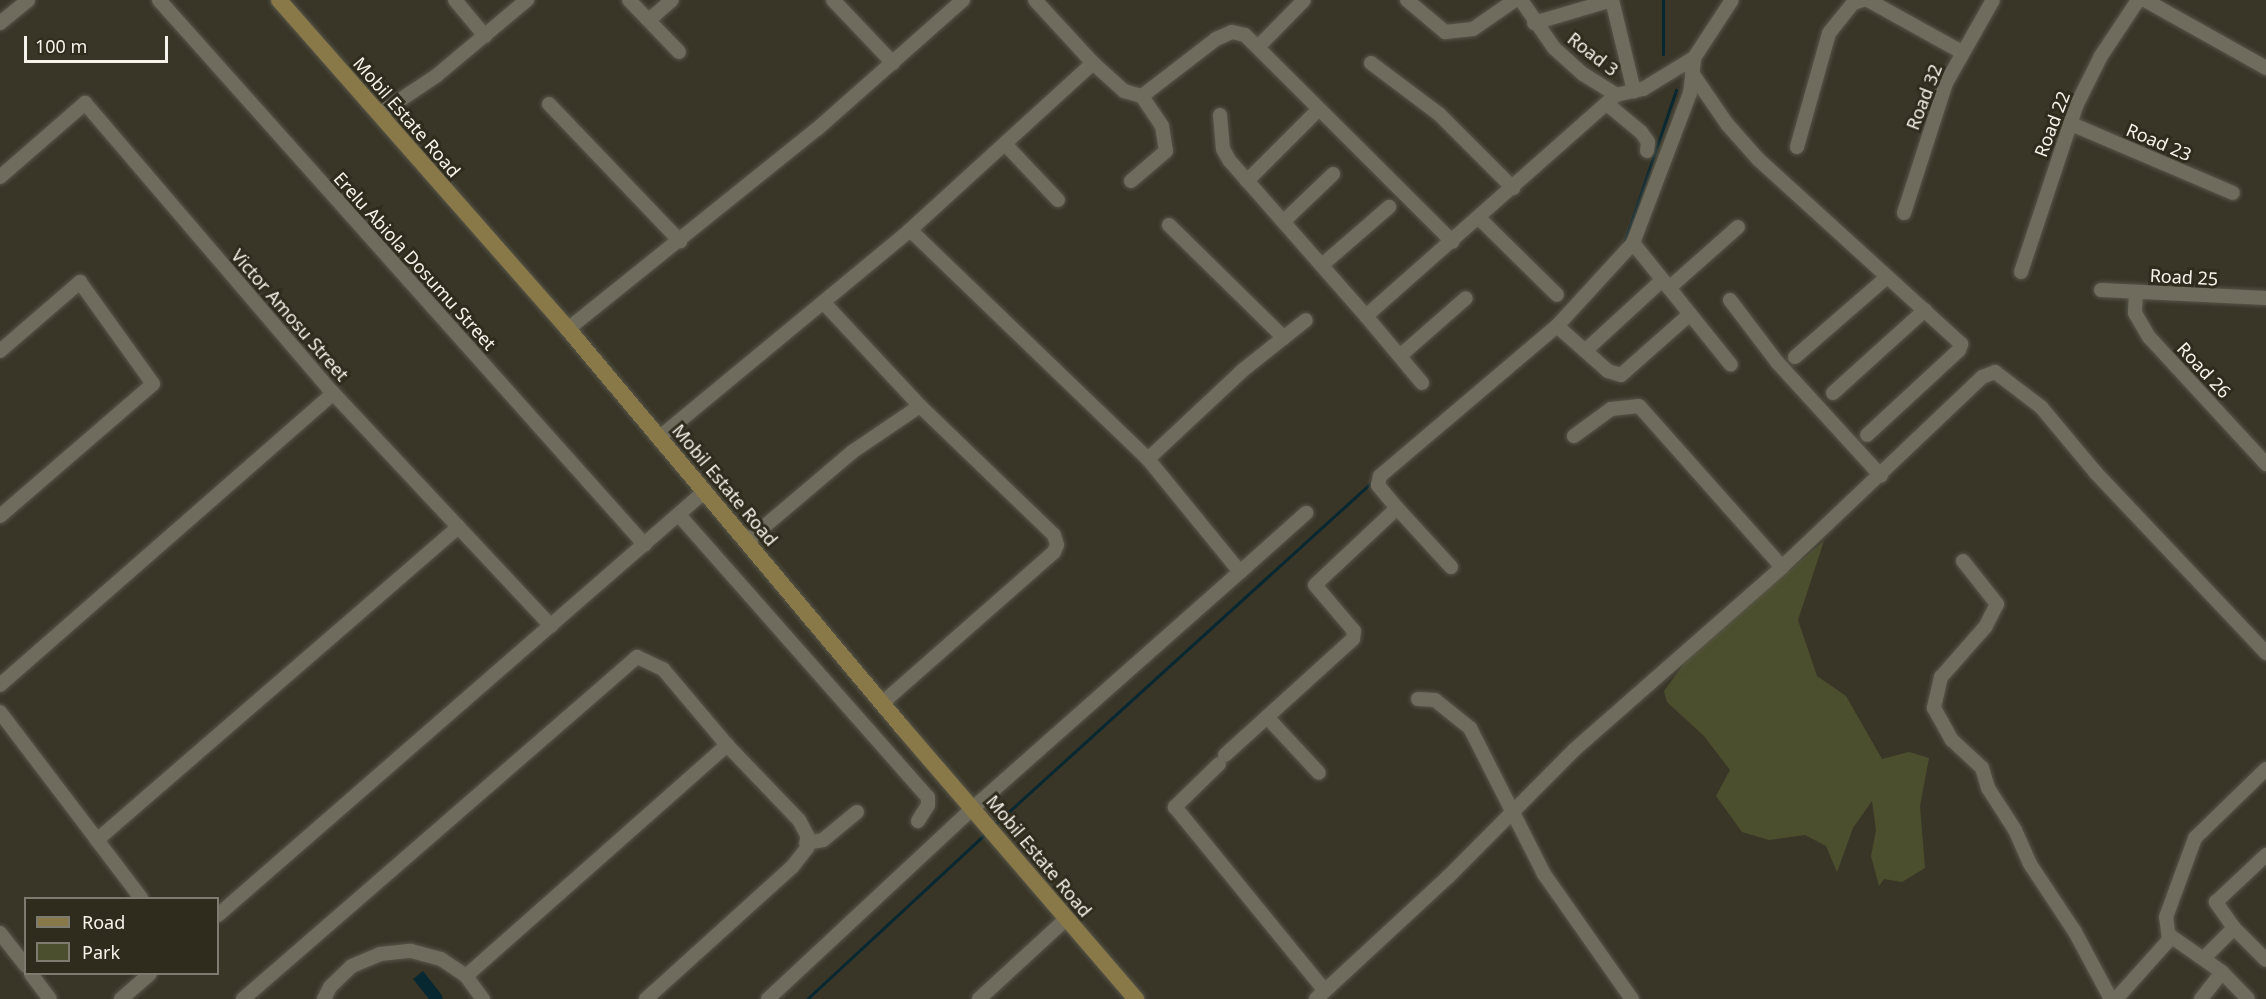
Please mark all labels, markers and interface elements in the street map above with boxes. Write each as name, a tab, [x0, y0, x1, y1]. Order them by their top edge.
scale bar	[27, 24, 171, 62]
street label: Road 3	[1563, 28, 1623, 80]
text: 100 m	[35, 34, 87, 58]
street label: Mobil Estate Road	[349, 53, 465, 181]
street label: Road 32	[1902, 61, 1946, 133]
street label: Road 22	[2030, 88, 2074, 160]
street label: Road 23	[2123, 119, 2195, 165]
street label: Erelu Abiola Dosumu Street	[329, 168, 501, 354]
street label: Victor Amosu Street	[227, 245, 353, 385]
street label: Road 25	[2149, 264, 2219, 290]
street label: Road 26	[2173, 338, 2235, 402]
street label: Mobil Estate Road	[668, 420, 782, 550]
street label: Mobil Estate Road	[982, 791, 1096, 921]
legend	[24, 897, 219, 975]
text: Road	[82, 910, 125, 934]
text: Park	[82, 940, 120, 964]

